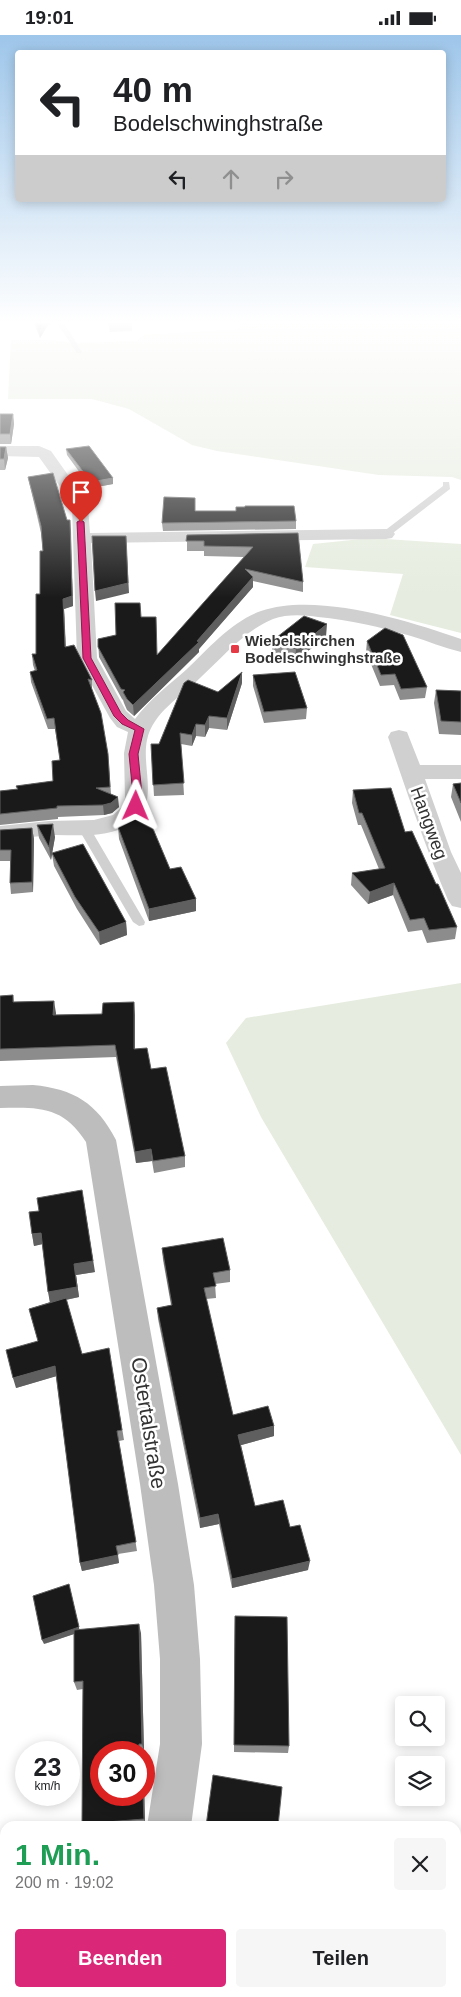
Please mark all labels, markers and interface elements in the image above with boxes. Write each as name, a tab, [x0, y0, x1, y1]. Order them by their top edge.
text: 19:01	[25, 7, 74, 28]
icon: left	[30, 70, 95, 135]
text: 40 m	[113, 70, 193, 109]
text: Bodelschwinghstraße	[113, 111, 323, 136]
icon: left	[164, 165, 192, 193]
icon: ahead	[217, 165, 245, 193]
icon: right	[270, 165, 298, 193]
pin	[60, 471, 102, 522]
icon: arrive	[67, 478, 95, 506]
place label: Wiebelskirchen Bodelschwinghstraße	[245, 632, 401, 666]
marker: Wiebelskirchen Bodelschwinghstraße	[229, 643, 241, 655]
position arrow	[109, 779, 161, 831]
street label: Hangweg	[407, 784, 451, 862]
street label: Ostertalstraße	[127, 1355, 171, 1491]
map controls	[395, 1696, 445, 1806]
button: search	[395, 1696, 445, 1746]
speed limit sign: 30	[90, 1741, 155, 1806]
text: 23	[34, 1753, 61, 1781]
button: layers	[395, 1756, 445, 1806]
text: km/h	[34, 1779, 61, 1793]
text: 1 Min.	[15, 1838, 100, 1871]
button: close	[394, 1838, 446, 1890]
text: 200 m · 19:02	[15, 1874, 114, 1891]
button: Beenden	[15, 1929, 226, 1987]
button: Teilen	[236, 1929, 446, 1987]

